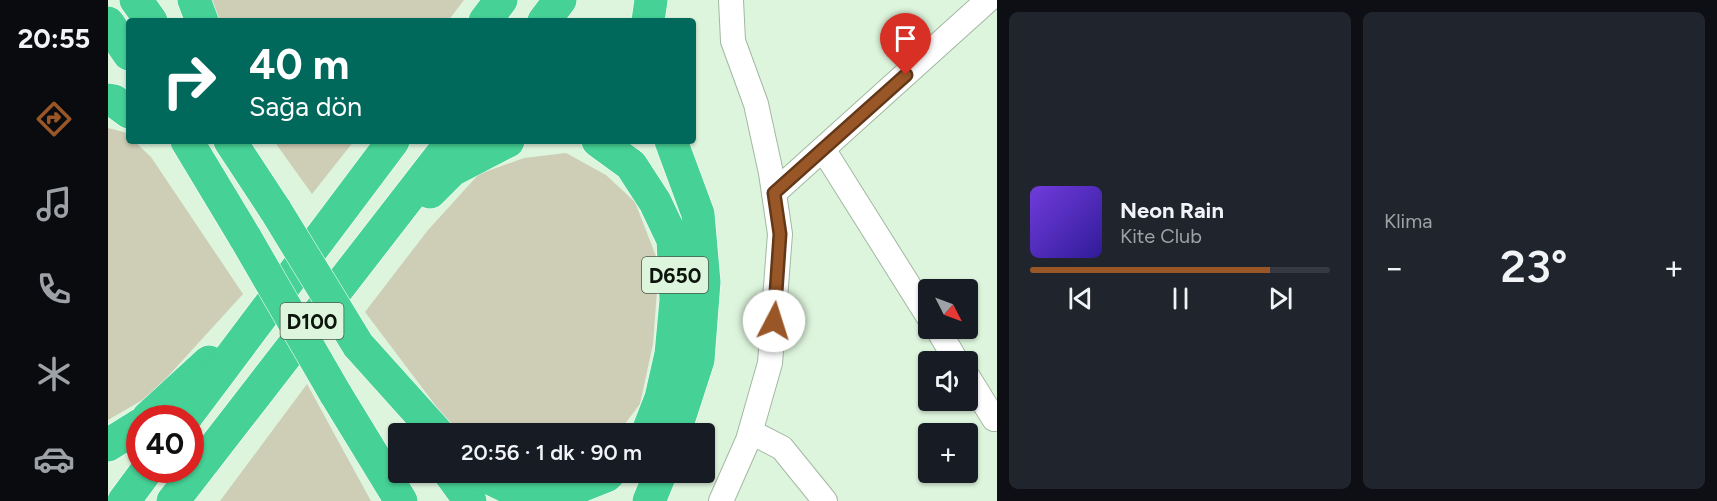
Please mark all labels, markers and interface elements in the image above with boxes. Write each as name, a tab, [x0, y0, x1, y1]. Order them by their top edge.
pin	[880, 13, 931, 75]
text: 20:55	[18, 22, 90, 55]
icon: arrive	[889, 22, 922, 55]
text: 40 m	[249, 39, 349, 90]
icon: right	[150, 42, 228, 120]
text: Sağa dön	[249, 90, 362, 123]
icon: directions	[33, 98, 75, 140]
icon: music	[33, 183, 75, 225]
text: Neon Rain	[1120, 197, 1224, 224]
text: Klima	[1384, 209, 1432, 233]
text: Kite Club	[1120, 224, 1202, 248]
text: 23°	[1500, 239, 1568, 293]
text: −	[1384, 248, 1405, 287]
text: +	[1663, 248, 1684, 287]
road number: D650	[642, 257, 708, 293]
icon: phone	[33, 268, 75, 310]
north arrow	[918, 279, 978, 339]
map controls	[918, 279, 978, 483]
icon: previous	[1064, 282, 1097, 315]
icon: pause	[1164, 282, 1197, 315]
icon: next	[1264, 282, 1297, 315]
position arrow	[742, 289, 806, 353]
road number: D100	[280, 303, 344, 339]
button: sound	[918, 351, 978, 411]
icon: climate	[33, 353, 75, 395]
speed limit sign: 40	[126, 405, 204, 483]
button: +	[918, 423, 978, 483]
icon: car	[33, 438, 75, 480]
text: 20:56 · 1 dk · 90 m	[461, 439, 642, 466]

